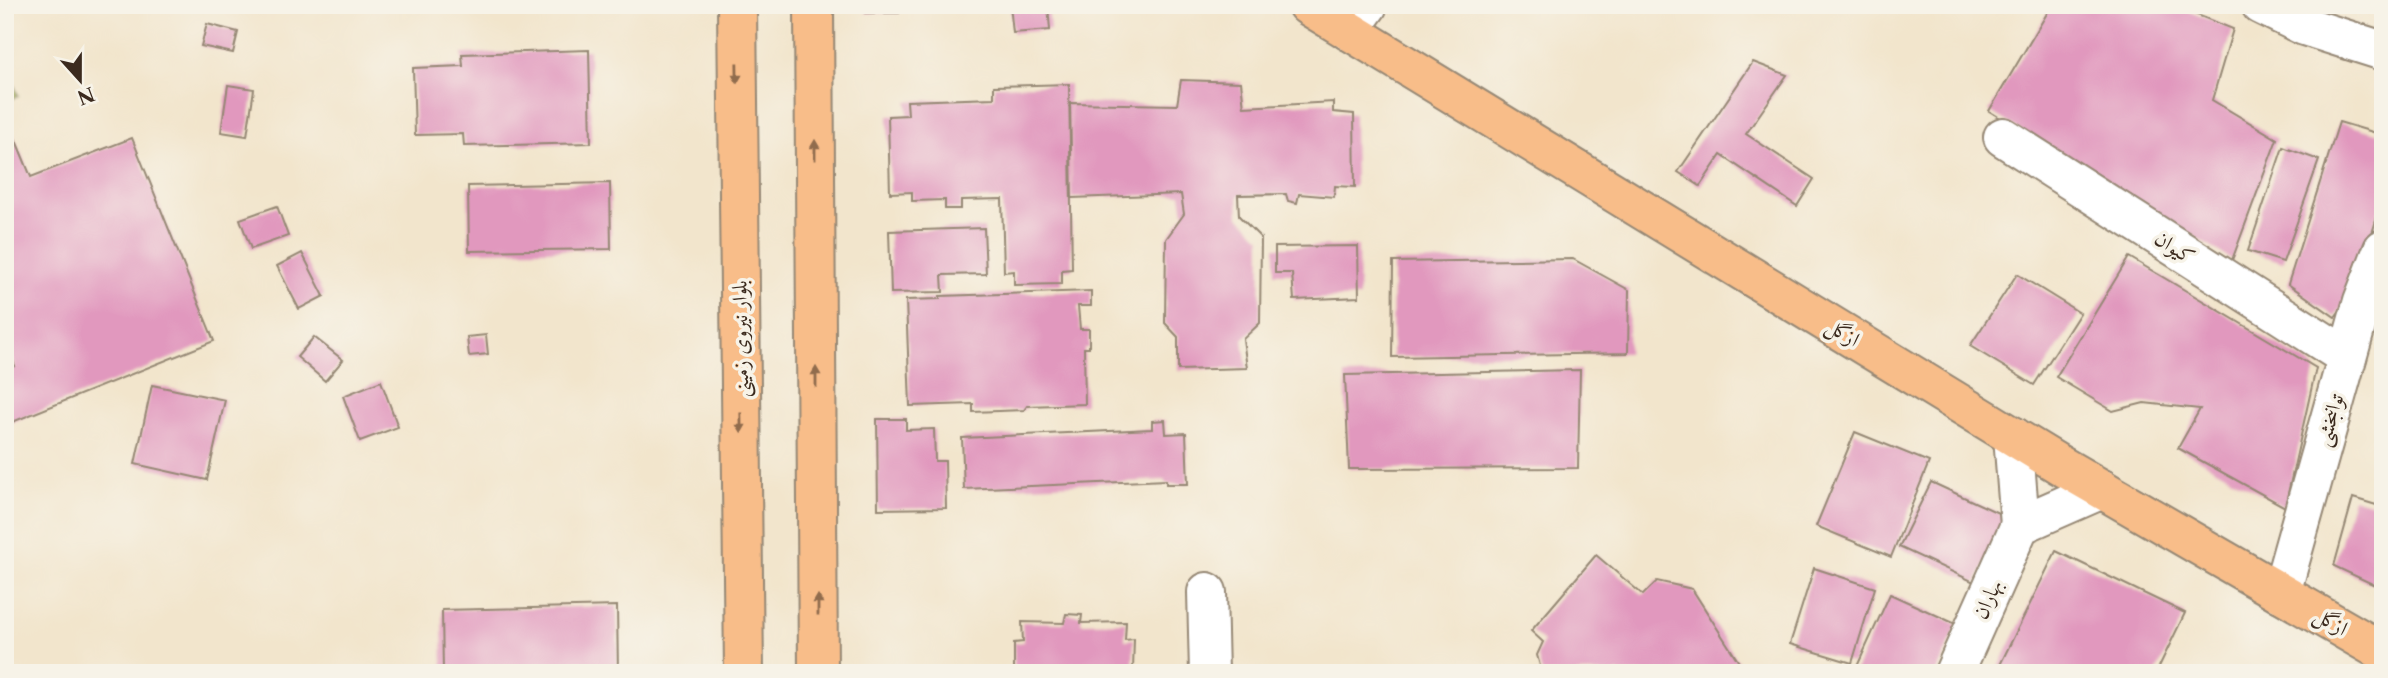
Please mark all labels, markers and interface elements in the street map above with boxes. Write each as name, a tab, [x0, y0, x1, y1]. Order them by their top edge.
north arrow	[46, 46, 116, 116]
one-way arrow	[732, 63, 743, 85]
text: N	[74, 82, 98, 109]
one-way arrow	[809, 138, 821, 160]
street label: کیوان	[2150, 225, 2200, 270]
street label: بلوار نیروی زمینی	[726, 280, 757, 398]
street label: ازگل	[1820, 312, 1864, 354]
one-way arrow	[810, 366, 822, 388]
street label: توانبخشی	[2310, 390, 2352, 450]
one-way arrow	[736, 413, 747, 435]
street label: بهاران	[1967, 575, 2009, 624]
one-way arrow	[812, 593, 824, 615]
street label: ازگل	[2308, 601, 2352, 643]

